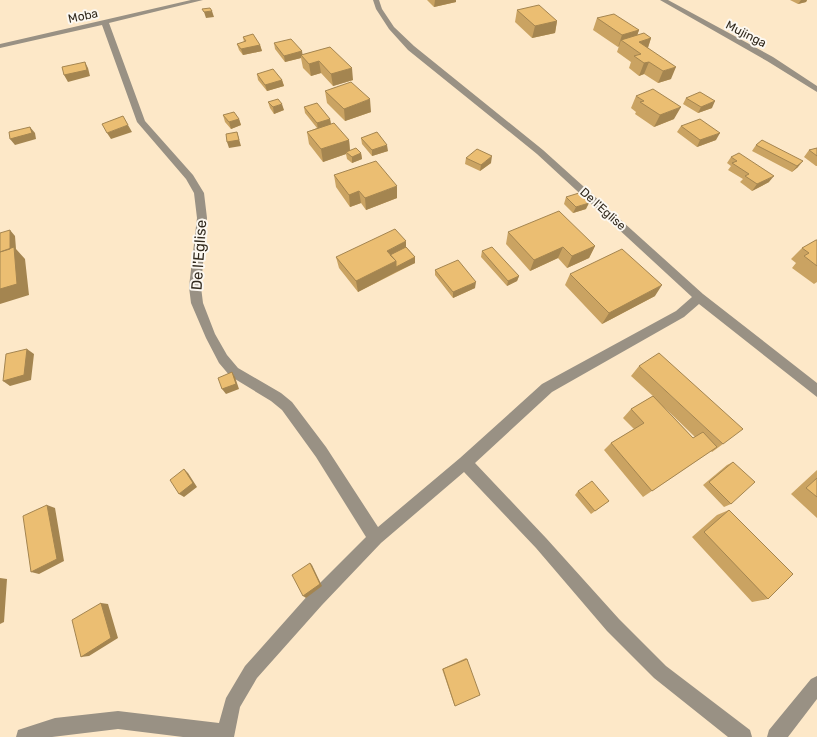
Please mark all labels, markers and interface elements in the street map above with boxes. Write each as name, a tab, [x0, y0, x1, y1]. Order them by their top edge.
street label: Moba	[67, 6, 99, 26]
street label: Mujinga	[723, 18, 769, 50]
street label: De l'Eglise	[577, 185, 629, 233]
street label: De l'Eglise	[188, 219, 210, 291]

